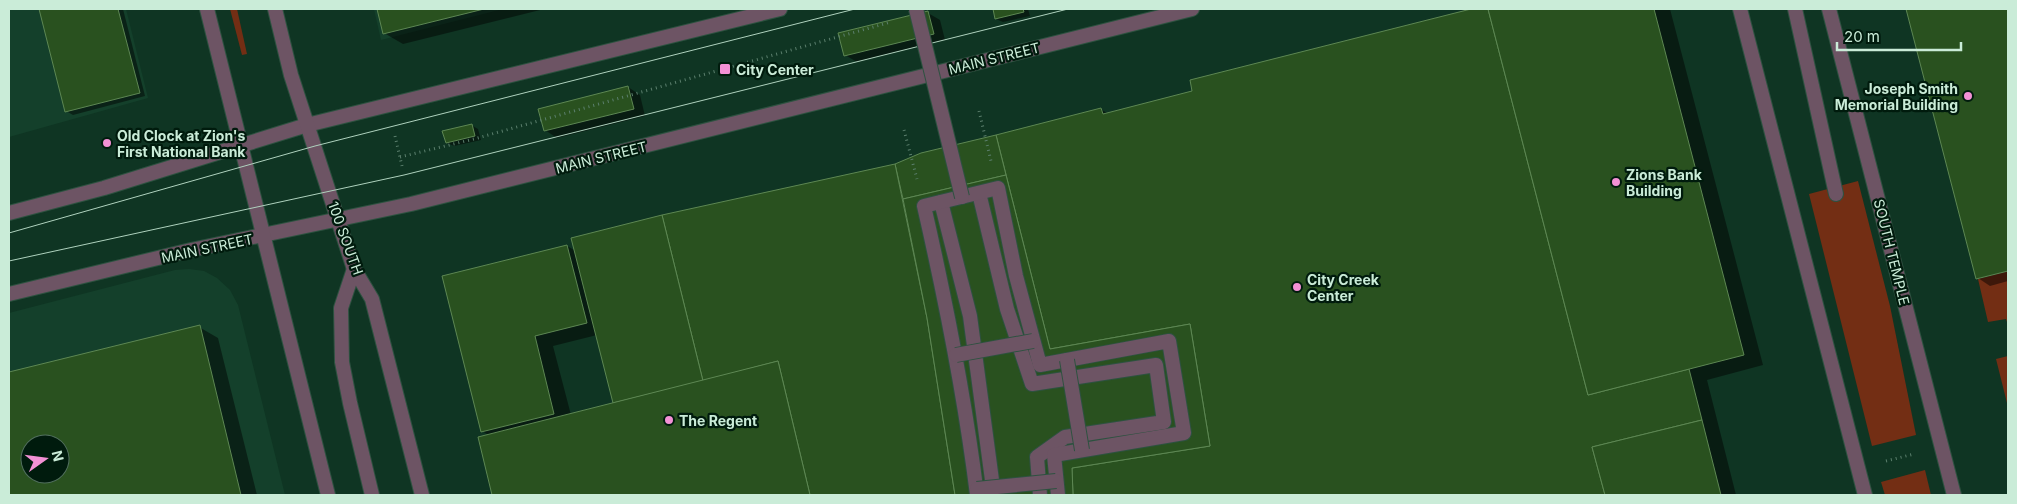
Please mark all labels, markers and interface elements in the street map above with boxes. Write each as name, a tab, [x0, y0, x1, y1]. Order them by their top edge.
scale bar	[1837, 20, 1961, 52]
text: 20 m	[1844, 27, 1880, 46]
street label: MAIN STREET	[947, 38, 1041, 78]
place label: City Center	[736, 61, 814, 78]
marker: City Center	[718, 62, 732, 76]
place label: Joseph Smith Memorial Building	[1835, 80, 1958, 113]
marker: Joseph Smith Memorial Building	[1962, 90, 1974, 102]
place label: Old Clock at Zion's First National Bank	[117, 127, 246, 160]
marker: Old Clock at Zion's First National Bank	[101, 137, 113, 149]
street label: MAIN STREET	[554, 137, 648, 177]
place label: Zions Bank Building	[1626, 166, 1703, 199]
marker: Zions Bank Building	[1610, 176, 1622, 188]
street label: SOUTH TEMPLE	[1871, 197, 1913, 307]
street label: 100 SOUTH	[325, 199, 367, 277]
street label: MAIN STREET	[160, 230, 254, 266]
place label: City Creek Center	[1307, 271, 1380, 304]
marker: City Creek Center	[1291, 281, 1303, 293]
place label: The Regent	[679, 412, 757, 429]
marker: The Regent	[663, 414, 675, 426]
north arrow	[20, 434, 70, 484]
text: N	[49, 449, 68, 463]

